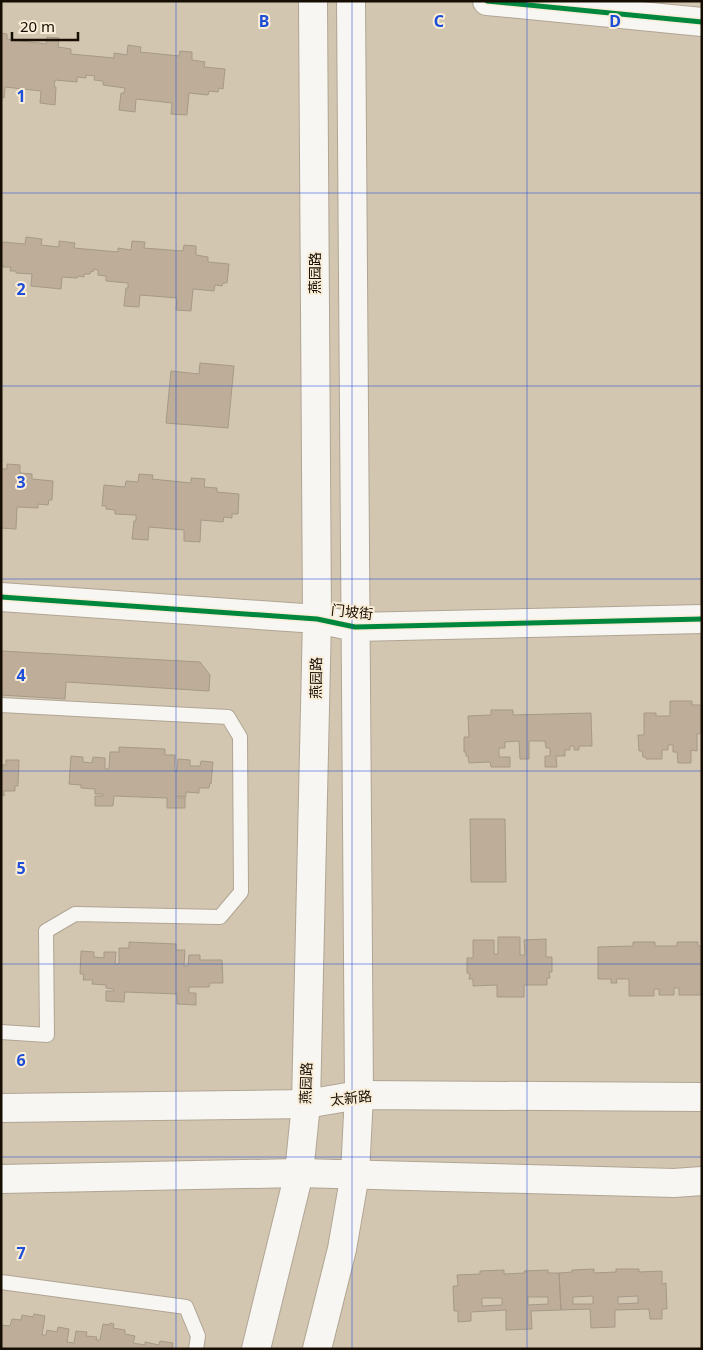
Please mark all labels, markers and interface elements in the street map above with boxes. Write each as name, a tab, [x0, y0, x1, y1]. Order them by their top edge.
scale bar	[12, 10, 79, 42]
text: B	[259, 10, 269, 32]
text: C	[434, 10, 444, 32]
text: D	[609, 10, 621, 32]
text: 20 m	[20, 16, 55, 36]
text: 1	[16, 85, 26, 107]
street label: 燕园路	[305, 252, 324, 294]
text: 2	[16, 278, 26, 300]
text: 3	[16, 471, 26, 493]
street label: 门坡街	[330, 600, 374, 623]
street label: 燕园路	[306, 657, 325, 699]
text: 4	[16, 664, 26, 686]
text: 5	[16, 857, 26, 879]
text: 6	[16, 1049, 26, 1071]
street label: 燕园路	[295, 1062, 316, 1104]
street label: 太新路	[329, 1086, 373, 1109]
text: 7	[16, 1242, 26, 1264]

